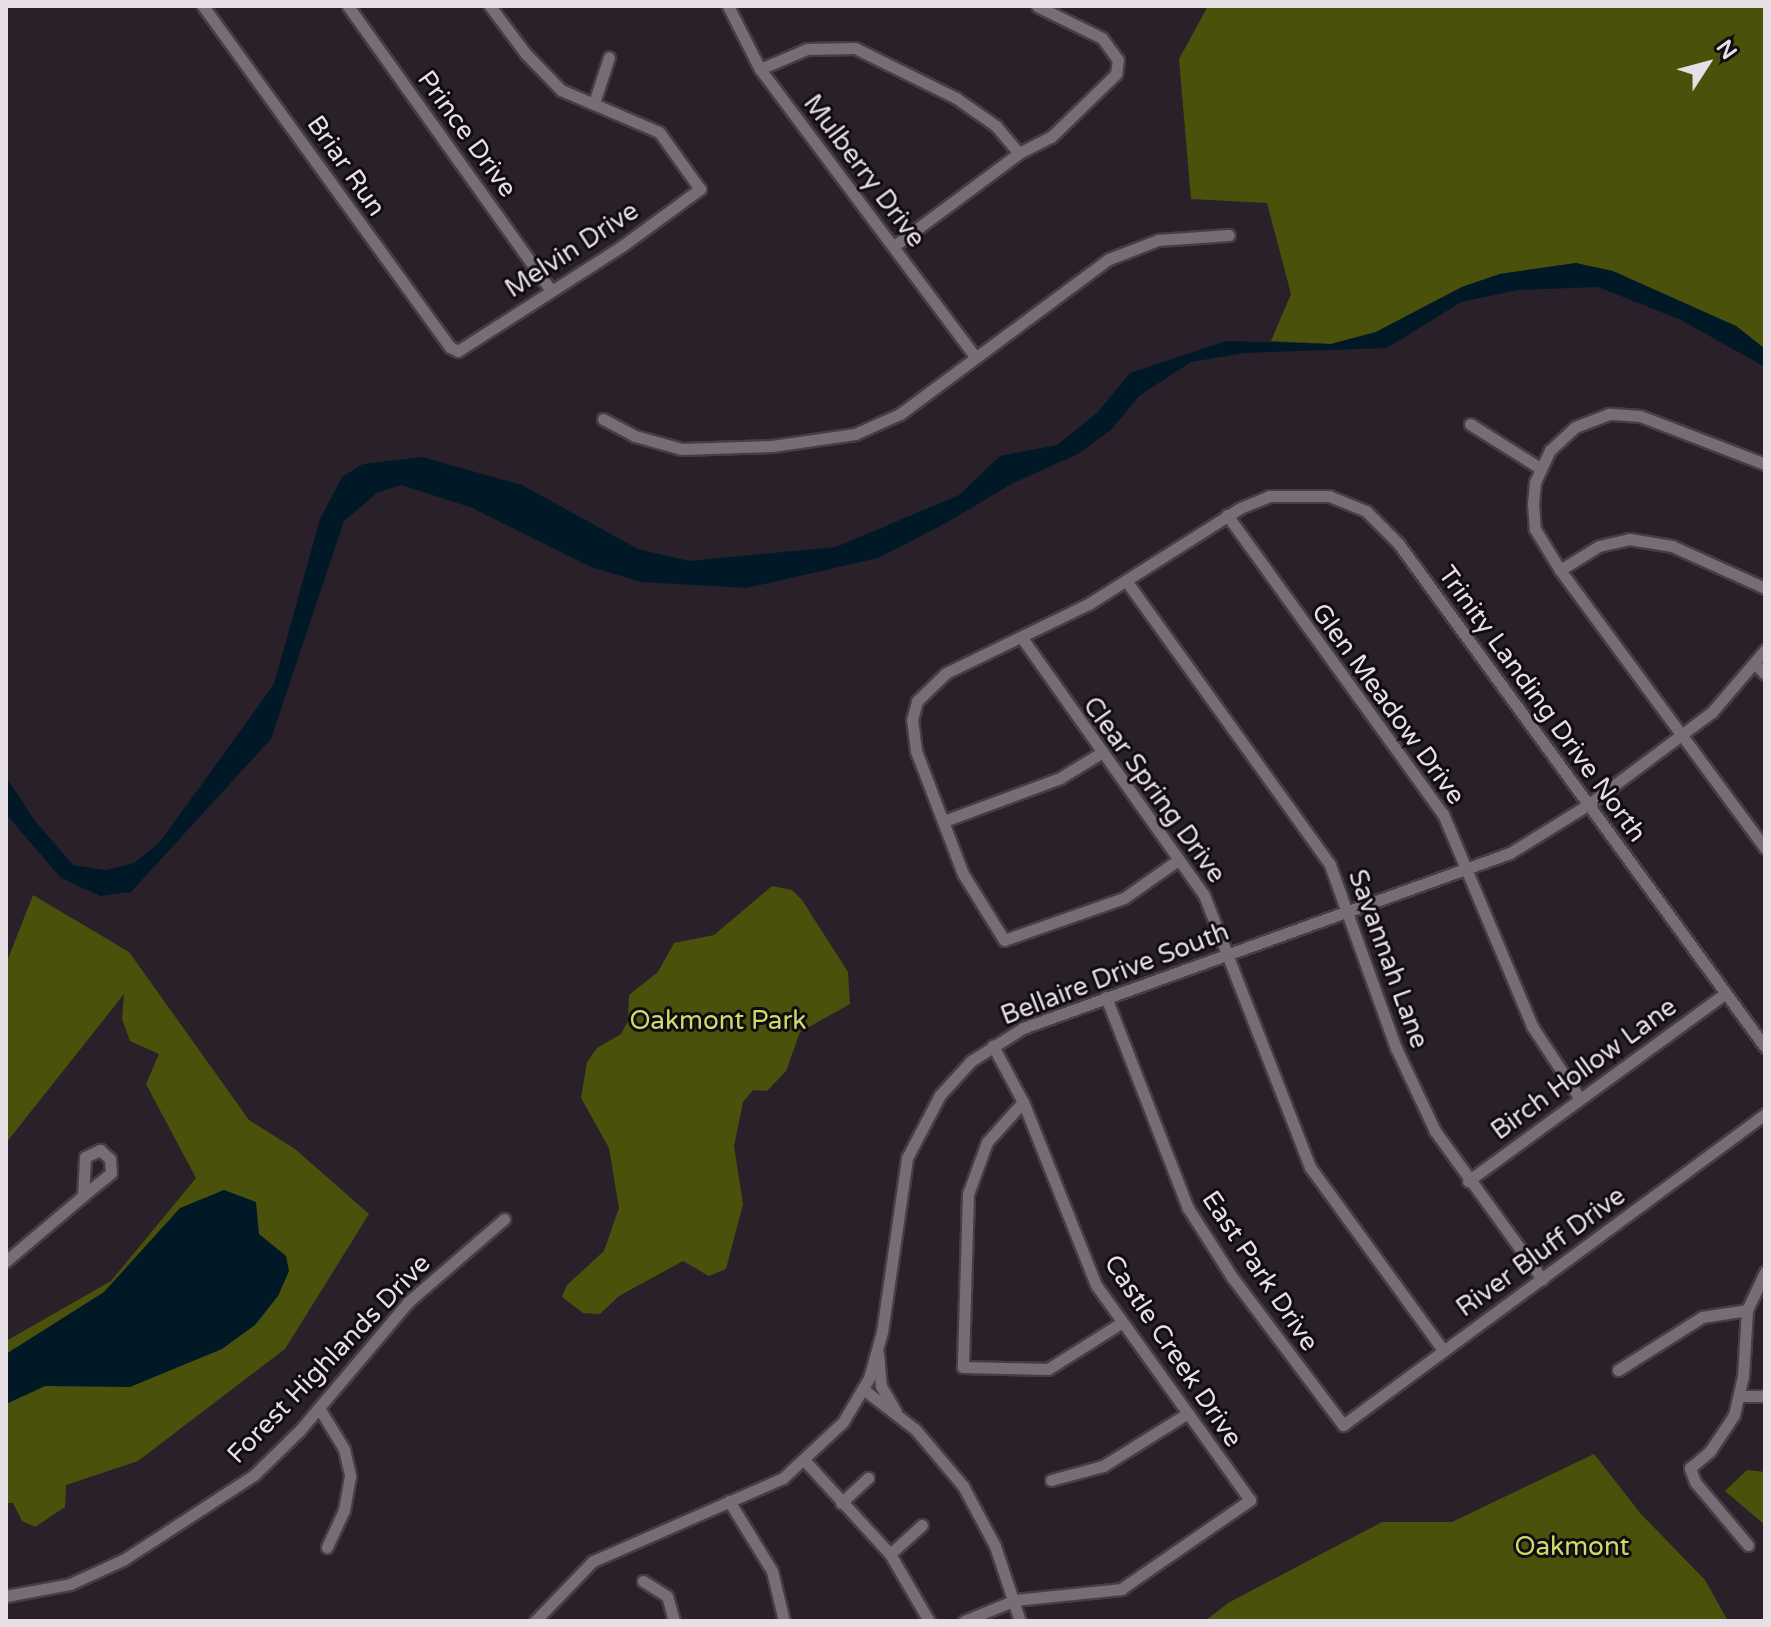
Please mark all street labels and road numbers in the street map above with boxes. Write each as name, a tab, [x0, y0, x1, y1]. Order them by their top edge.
street label: Prince Drive	[411, 65, 523, 203]
street label: Mulberry Drive	[797, 89, 931, 253]
street label: Briar Run	[300, 110, 392, 222]
street label: Melvin Drive	[499, 195, 645, 305]
street label: Trinity Landing Drive North	[1431, 560, 1653, 848]
street label: Glen Meadow Drive	[1305, 597, 1471, 811]
street label: Clear Spring Drive	[1076, 691, 1232, 889]
street label: Savannah Lane	[1341, 866, 1435, 1052]
street label: Bellaire Drive South	[996, 916, 1234, 1032]
street label: Birch Hollow Lane	[1485, 991, 1683, 1147]
street label: River Bluff Drive	[1450, 1180, 1632, 1324]
street label: East Park Drive	[1195, 1185, 1325, 1357]
street label: Forest Highlands Drive	[221, 1248, 437, 1470]
street label: Castle Creek Drive	[1097, 1249, 1249, 1453]

